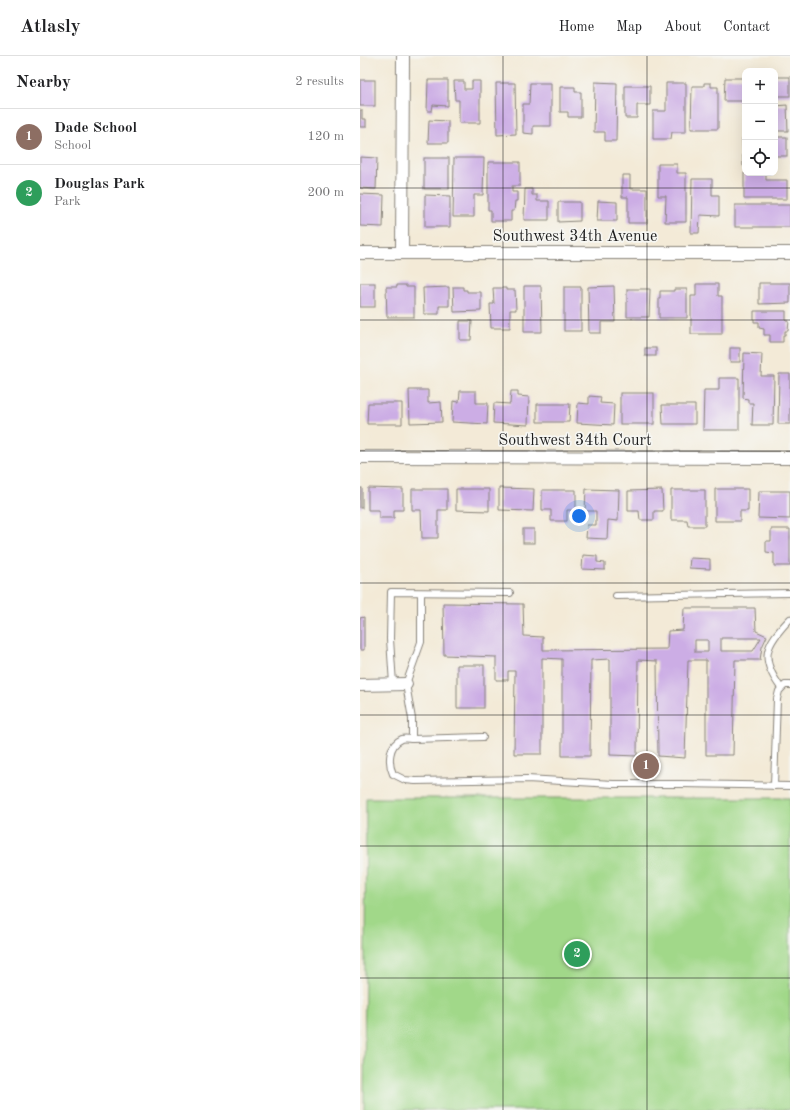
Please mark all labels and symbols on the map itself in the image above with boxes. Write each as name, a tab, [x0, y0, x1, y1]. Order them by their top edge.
street label: Southwest 34th Avenue	[493, 229, 657, 245]
street label: Southwest 34th Court	[498, 433, 652, 449]
your location	[569, 506, 589, 526]
pin: 1	[633, 751, 659, 781]
pin: 2	[564, 939, 590, 969]

